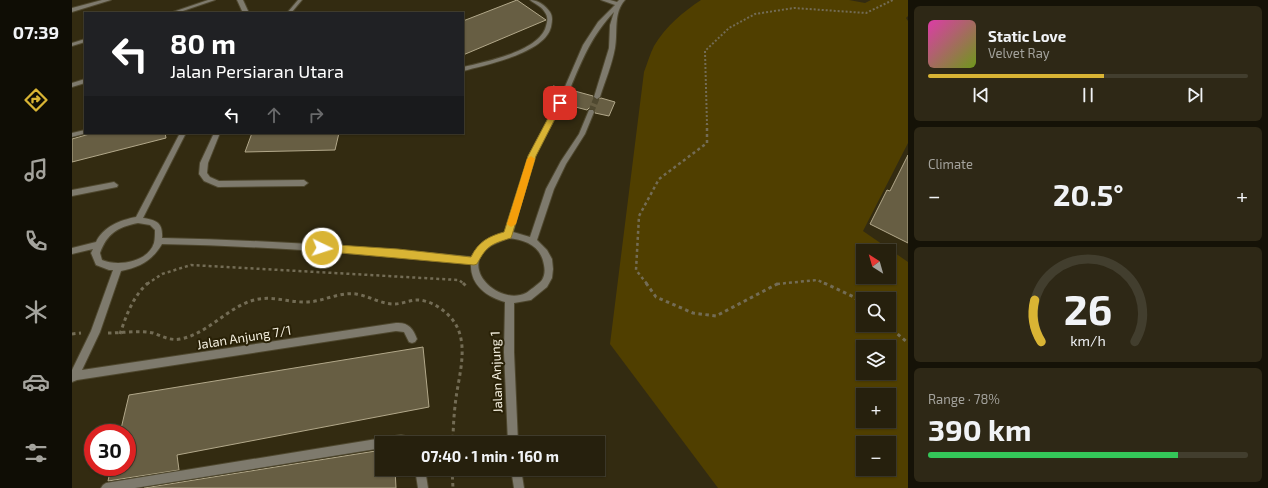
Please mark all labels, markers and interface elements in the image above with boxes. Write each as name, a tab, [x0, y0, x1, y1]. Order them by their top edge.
text: 07:39	[13, 21, 59, 43]
text: 80 m	[170, 26, 236, 60]
text: Static Love	[988, 27, 1066, 45]
icon: left	[104, 28, 156, 80]
text: Velvet Ray	[988, 45, 1050, 61]
text: Jalan Persiaran Utara	[170, 60, 344, 82]
icon: previous	[970, 84, 992, 106]
icon: pause	[1077, 84, 1099, 106]
icon: next	[1184, 84, 1206, 106]
icon: directions	[22, 86, 50, 114]
pin	[543, 86, 577, 120]
icon: arrive	[549, 92, 571, 114]
icon: left	[221, 104, 243, 126]
icon: ahead	[263, 104, 285, 126]
icon: right	[305, 104, 327, 126]
icon: music	[22, 156, 50, 184]
text: Climate	[928, 156, 973, 172]
text: 20.5°	[1053, 176, 1124, 212]
text: −	[928, 182, 941, 208]
text: +	[1236, 182, 1248, 208]
icon: phone	[22, 227, 50, 255]
position arrow	[301, 227, 343, 269]
north arrow	[856, 244, 896, 284]
map controls	[856, 244, 896, 476]
text: 26	[1064, 283, 1112, 333]
button: search	[856, 292, 896, 332]
icon: climate	[22, 298, 50, 326]
street label: Jalan Anjung 7/1	[196, 322, 292, 352]
street label: Jalan Anjung 1	[487, 331, 505, 413]
text: km/h	[1070, 332, 1106, 349]
button: layers	[856, 340, 896, 380]
icon: car	[22, 368, 50, 396]
button: +	[856, 388, 896, 428]
text: Range · 78%	[928, 391, 1000, 407]
text: 390 km	[928, 411, 1031, 447]
speed limit sign: 30	[84, 424, 136, 476]
button: −	[856, 436, 896, 476]
icon: filters	[22, 439, 50, 467]
text: 07:40 · 1 min · 160 m	[421, 447, 559, 465]

